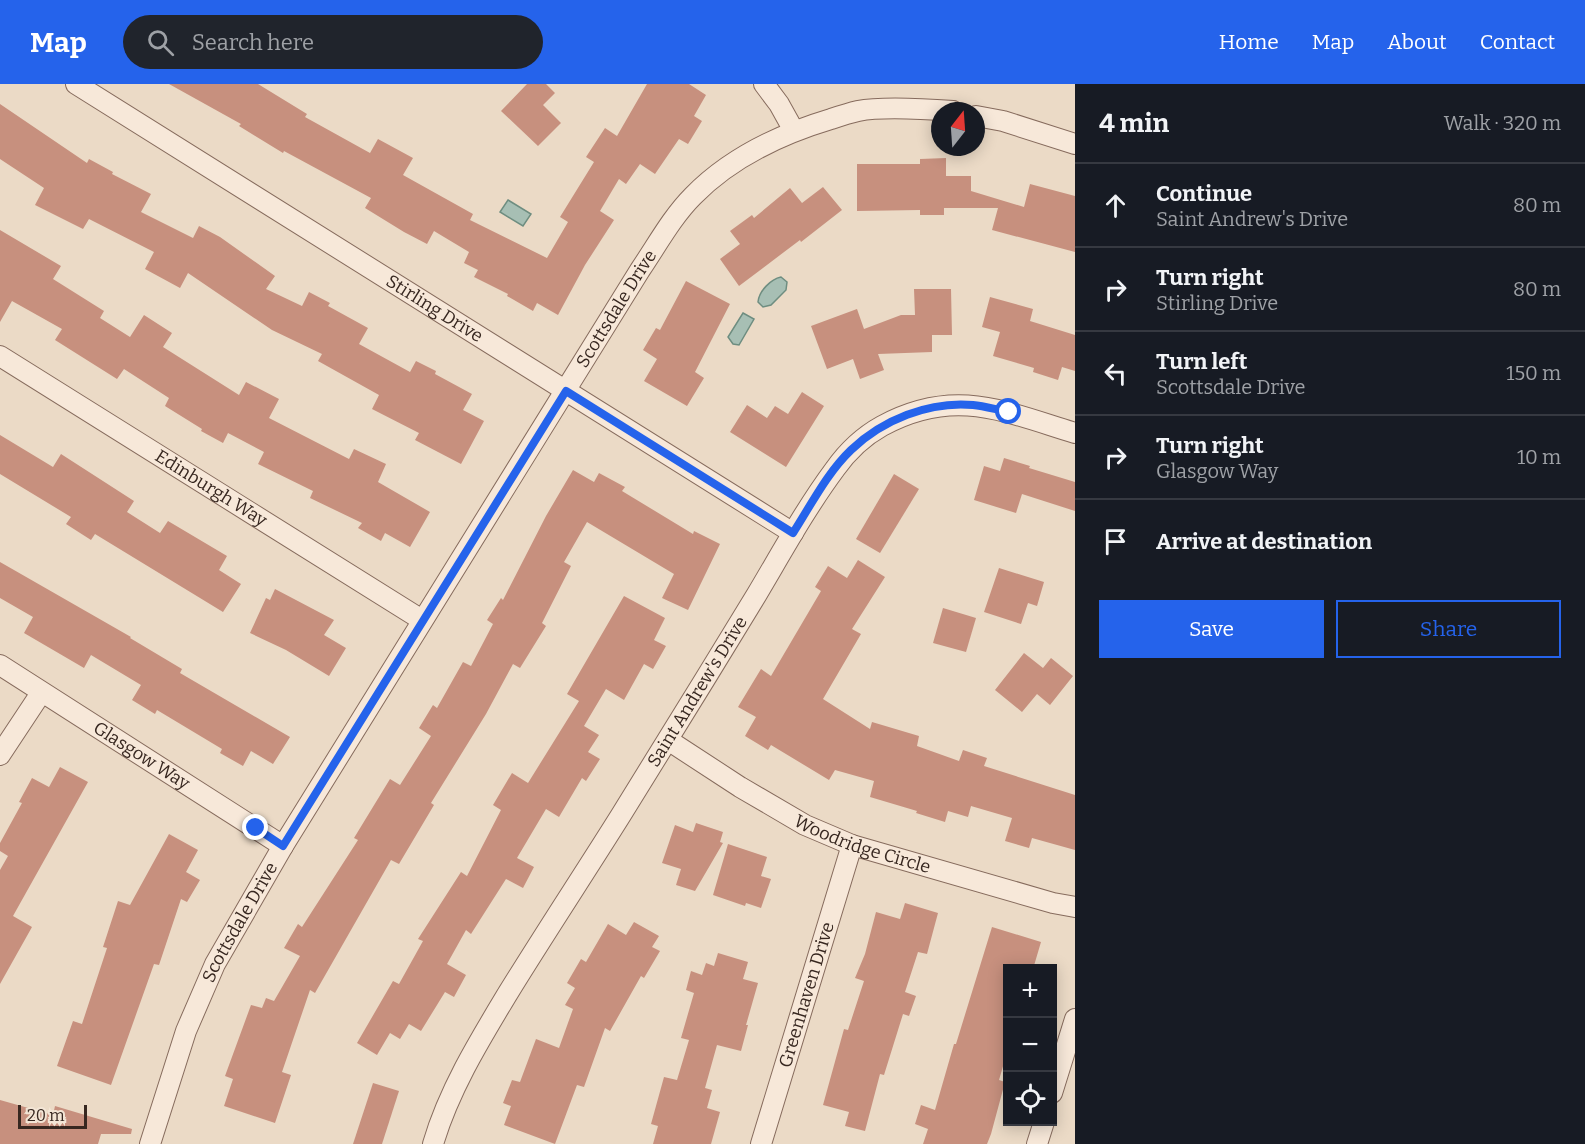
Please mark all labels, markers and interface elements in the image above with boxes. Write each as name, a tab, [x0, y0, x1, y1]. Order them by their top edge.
search box	[123, 15, 543, 69]
text: Map	[30, 26, 87, 59]
icon: search	[144, 26, 177, 59]
text: Search here	[192, 29, 314, 56]
text: Home	[1219, 29, 1279, 55]
text: Map	[1312, 29, 1354, 55]
text: About	[1387, 29, 1447, 55]
text: Contact	[1480, 29, 1555, 55]
north arrow	[931, 102, 985, 156]
text: 4 min	[1099, 108, 1169, 139]
text: Walk · 320 m	[1444, 111, 1561, 135]
text: Continue	[1156, 180, 1252, 207]
icon: ahead	[1099, 189, 1132, 222]
text: 80 m	[1513, 193, 1561, 217]
text: Saint Andrew's Drive	[1156, 207, 1348, 231]
street label: Scottsdale Drive	[571, 246, 661, 372]
text: Turn right	[1156, 264, 1264, 291]
street label: Stirling Drive	[382, 270, 487, 347]
icon: right	[1099, 273, 1132, 306]
text: 80 m	[1513, 277, 1561, 301]
text: Stirling Drive	[1156, 291, 1278, 315]
text: Turn left	[1156, 348, 1248, 375]
icon: left	[1099, 357, 1132, 390]
text: 150 m	[1506, 361, 1561, 385]
text: Scottsdale Drive	[1156, 375, 1306, 399]
route start	[995, 398, 1021, 424]
text: Turn right	[1156, 432, 1264, 459]
icon: right	[1099, 441, 1132, 474]
street label: Edinburgh Way	[151, 445, 272, 532]
text: 10 m	[1517, 445, 1561, 469]
text: Glasgow Way	[1156, 459, 1278, 483]
icon: arrive	[1099, 525, 1132, 558]
text: Arrive at destination	[1156, 528, 1372, 555]
button: Save	[1099, 600, 1324, 658]
button: Share	[1336, 600, 1561, 658]
street label: Saint Andrew's Drive	[643, 612, 752, 771]
street label: Glasgow Way	[89, 717, 194, 795]
street label: Woodridge Circle	[790, 810, 933, 878]
route end	[242, 814, 268, 840]
street label: Scottsdale Drive	[197, 858, 282, 986]
street label: Greenhaven Drive	[774, 919, 839, 1070]
map controls	[1003, 964, 1057, 1126]
button: +	[1003, 964, 1057, 1018]
button: −	[1003, 1018, 1057, 1072]
button: locate	[1003, 1072, 1057, 1126]
scale bar	[18, 1102, 87, 1130]
text: 20 m	[27, 1106, 64, 1125]

